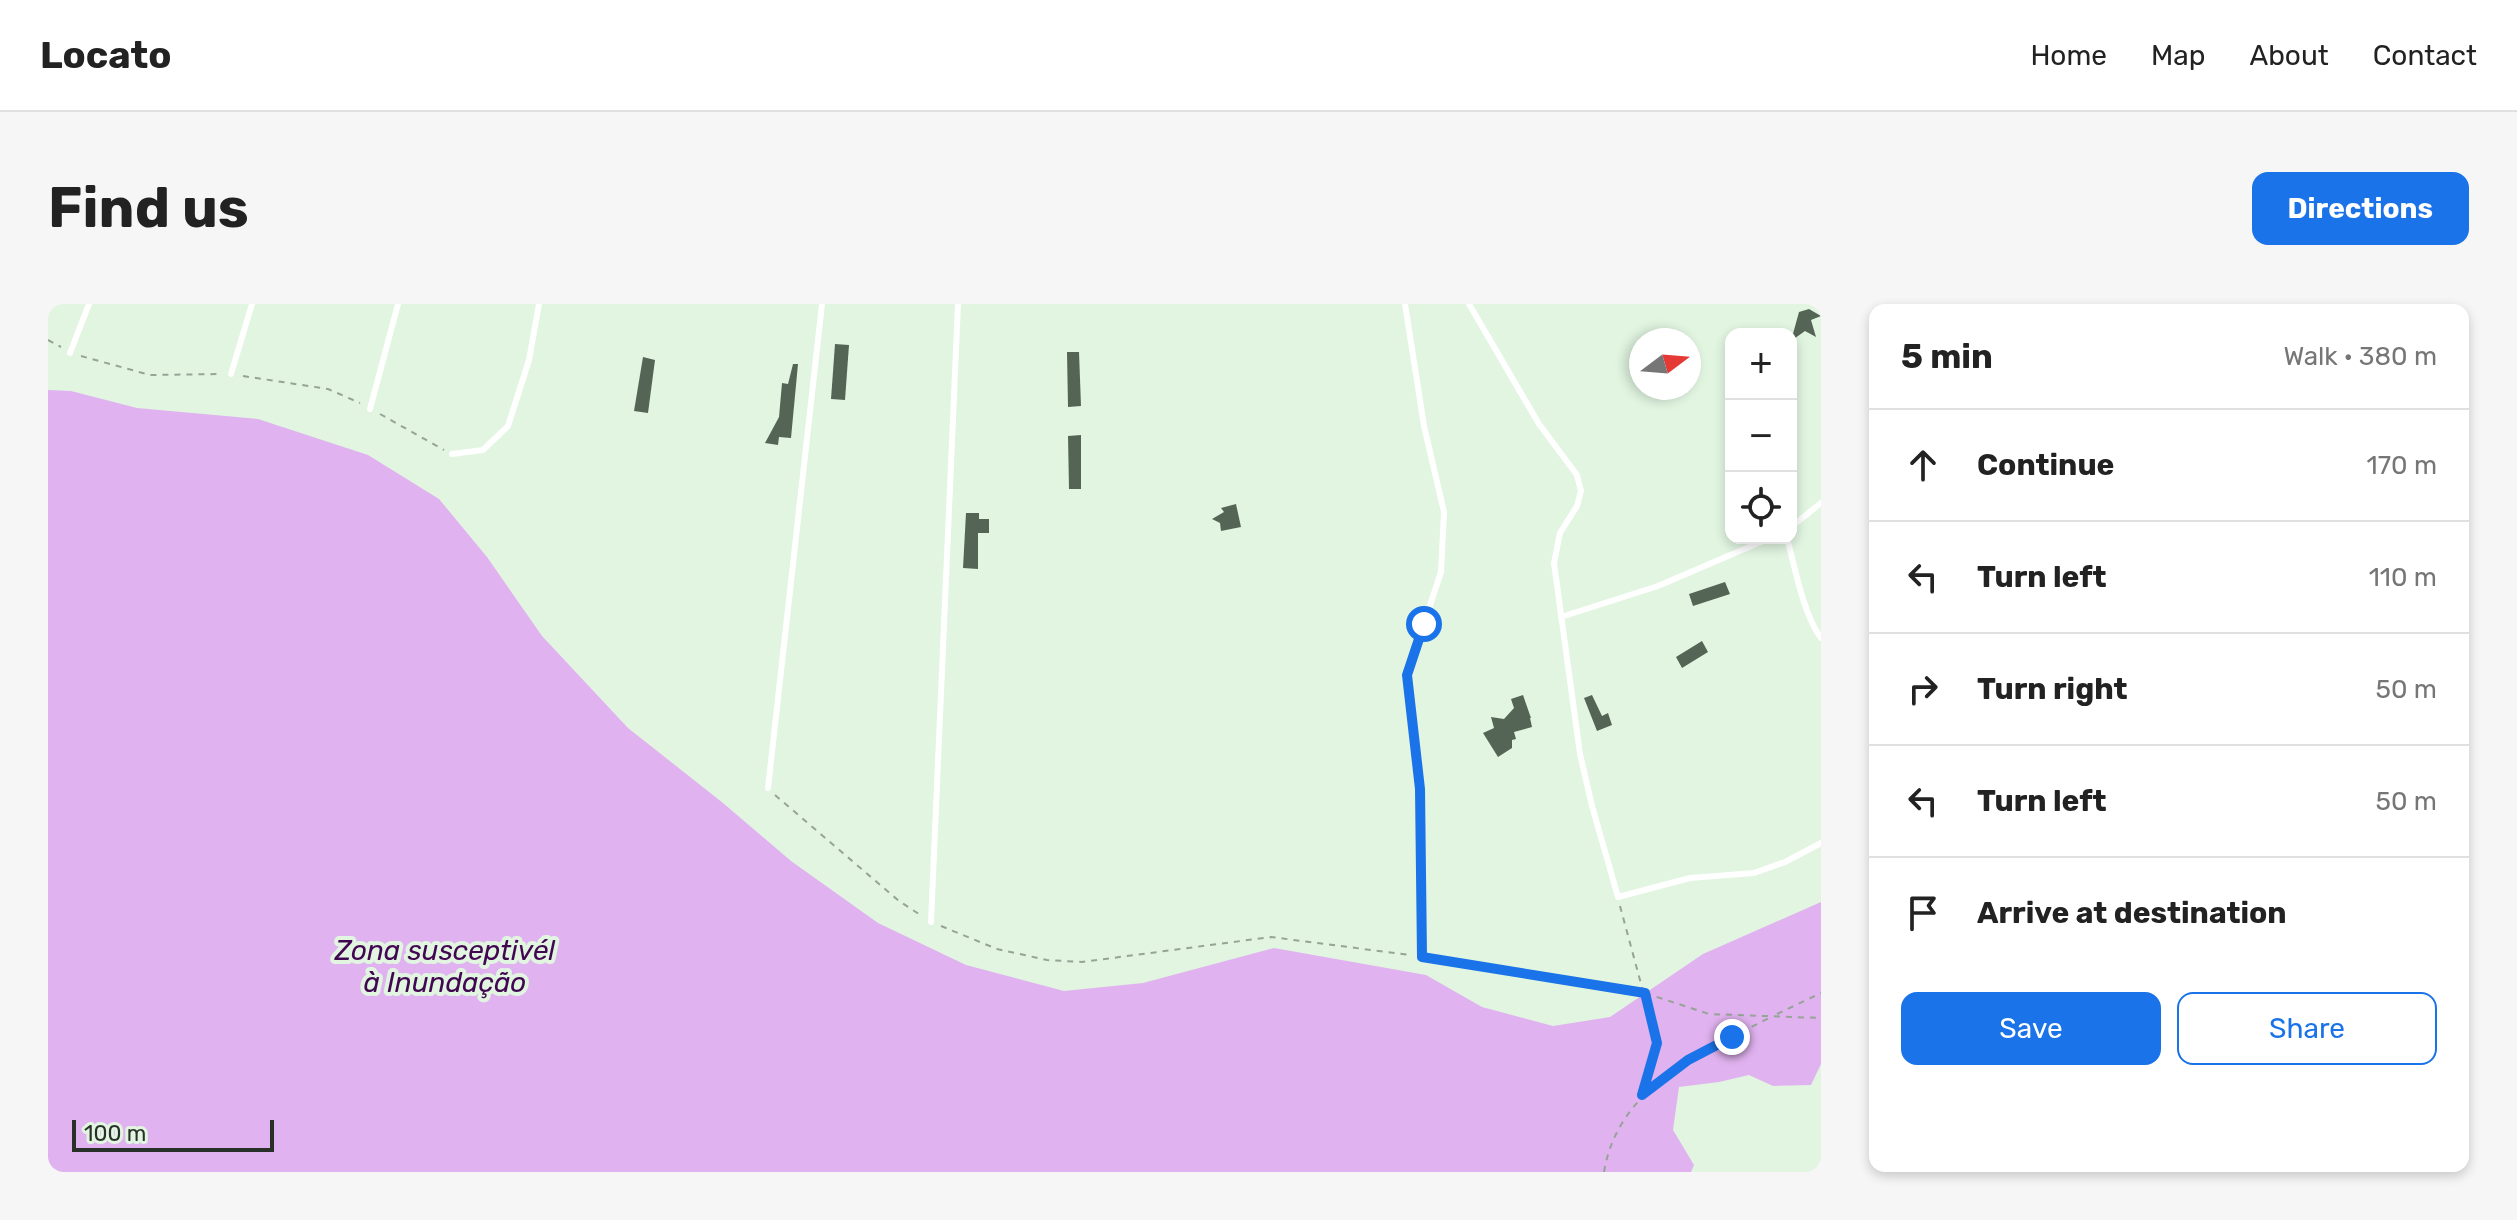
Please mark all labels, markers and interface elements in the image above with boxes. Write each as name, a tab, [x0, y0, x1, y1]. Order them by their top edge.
text: Locato	[40, 32, 171, 78]
text: Home	[2030, 39, 2107, 72]
text: Map	[2151, 39, 2205, 72]
text: About	[2249, 39, 2329, 72]
text: Contact	[2373, 39, 2477, 72]
button: Directions	[2252, 172, 2469, 245]
text: Find us	[48, 175, 249, 241]
north arrow	[1629, 328, 1701, 400]
map controls	[1725, 328, 1797, 544]
button: +	[1725, 328, 1797, 400]
text: 5 min	[1901, 336, 1993, 377]
text: Walk · 380 m	[2283, 341, 2437, 372]
button: −	[1725, 400, 1797, 472]
icon: ahead	[1901, 443, 1945, 487]
text: Continue	[1977, 447, 2114, 483]
text: 170 m	[2367, 450, 2437, 481]
button: locate	[1725, 472, 1797, 544]
icon: left	[1901, 555, 1945, 599]
text: Turn left	[1977, 559, 2107, 595]
text: 110 m	[2369, 562, 2437, 593]
route start	[1406, 606, 1442, 642]
icon: right	[1901, 667, 1945, 711]
text: Turn right	[1977, 671, 2128, 707]
text: 50 m	[2376, 674, 2437, 705]
icon: left	[1901, 779, 1945, 823]
text: Turn left	[1977, 783, 2107, 819]
text: 50 m	[2376, 786, 2437, 817]
icon: arrive	[1901, 891, 1945, 935]
text: Arrive at destination	[1977, 895, 2287, 931]
water label: Zona susceptivél à Inundação	[334, 934, 556, 999]
button: Save	[1901, 992, 2161, 1065]
button: Share	[2177, 992, 2437, 1065]
route end	[1714, 1019, 1750, 1055]
scale bar	[72, 1116, 274, 1152]
text: 100 m	[84, 1120, 146, 1147]

